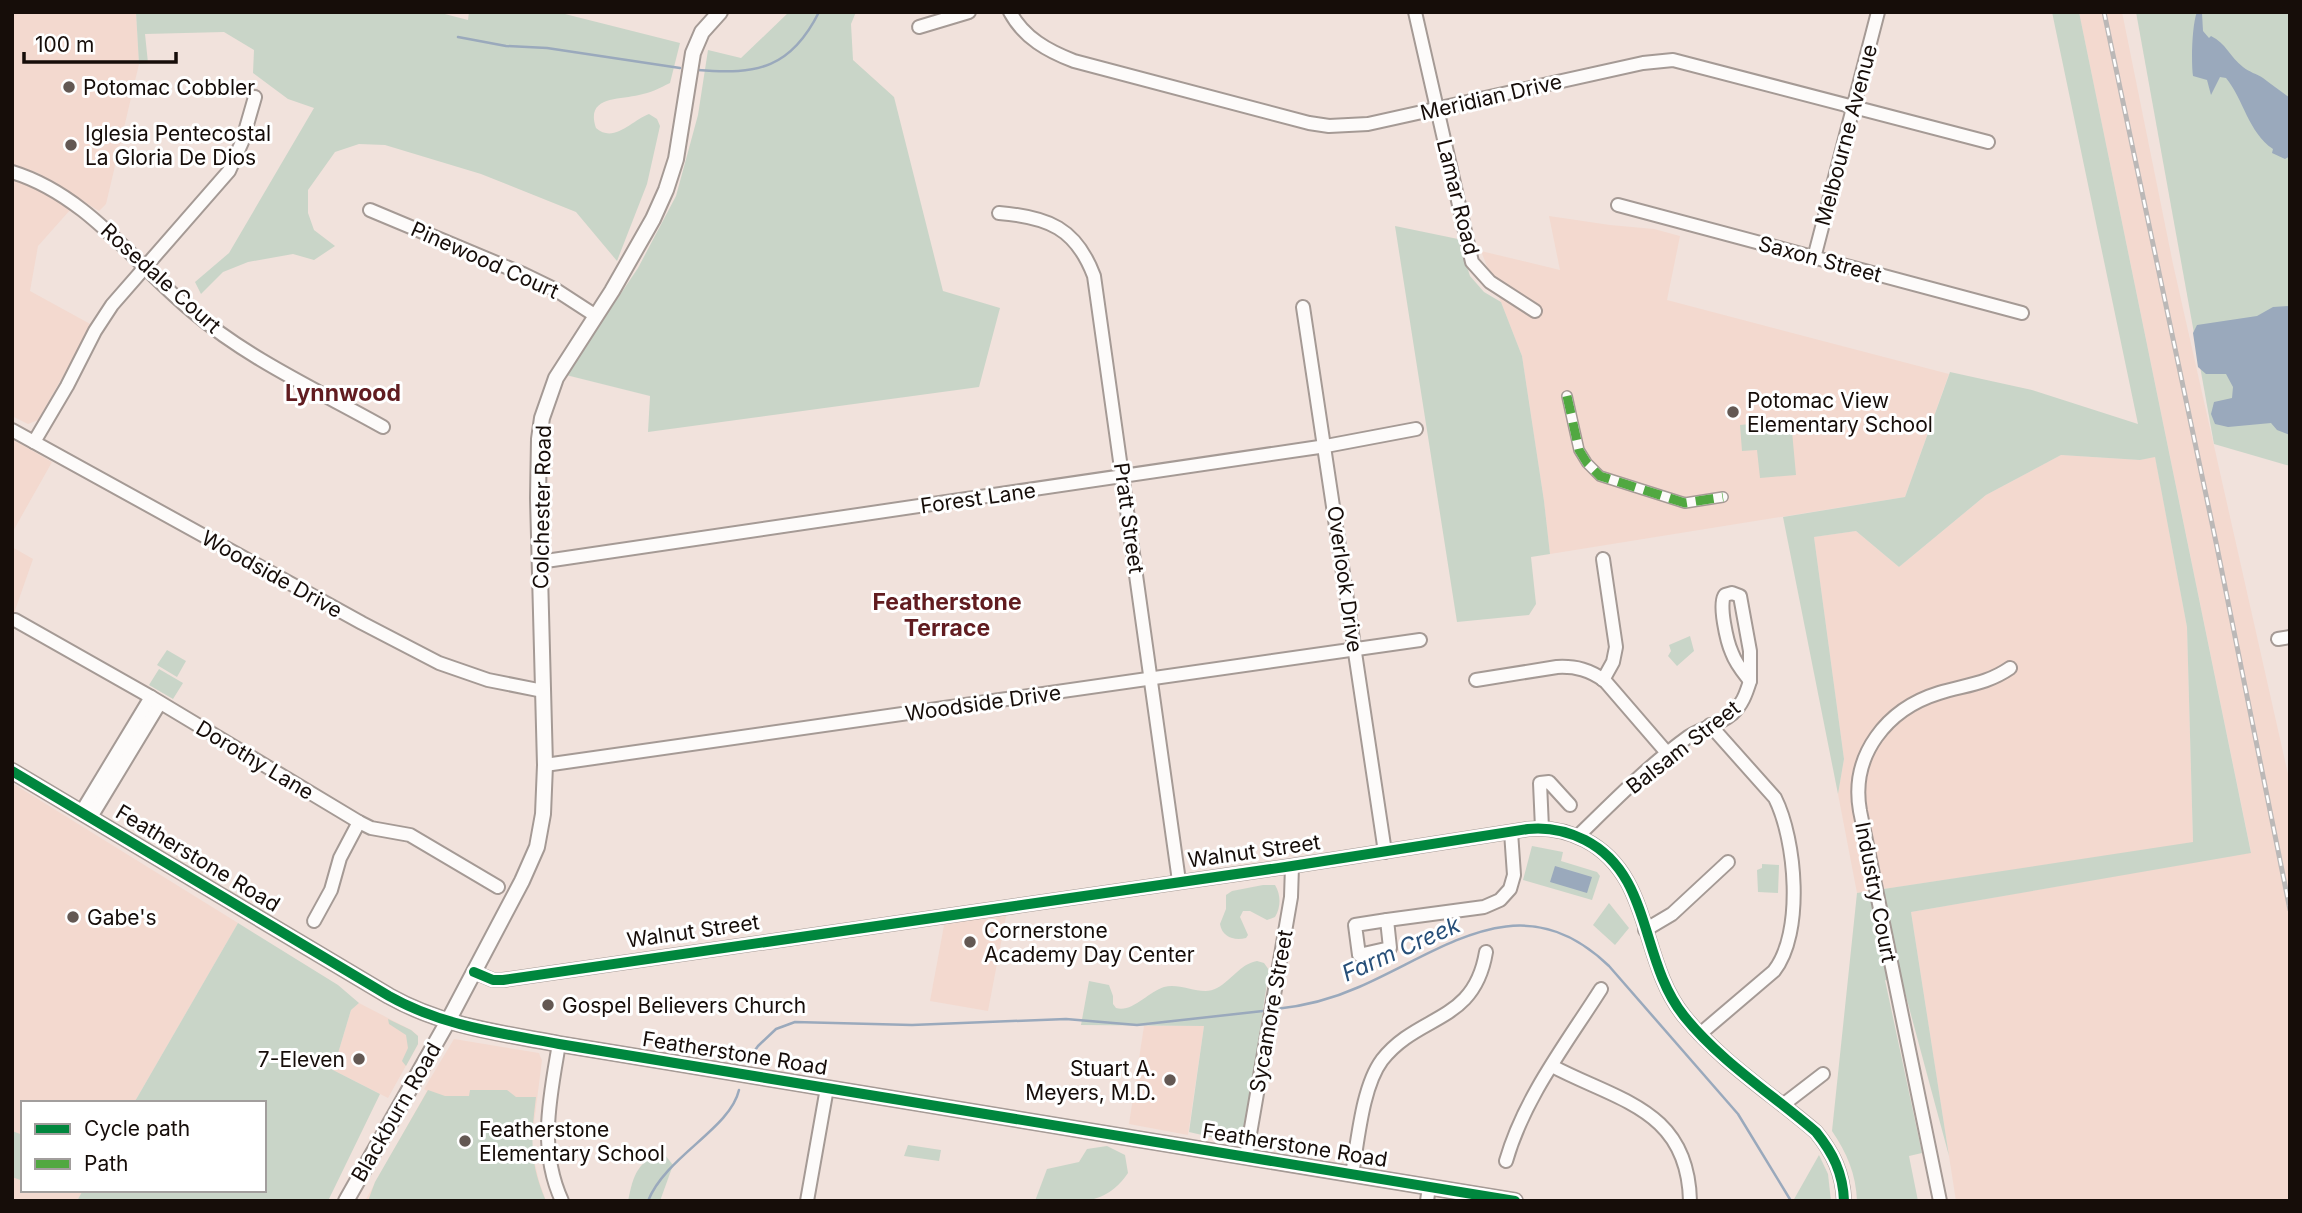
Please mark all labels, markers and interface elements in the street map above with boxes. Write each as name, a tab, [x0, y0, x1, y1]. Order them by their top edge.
scale bar	[24, 21, 177, 65]
text: 100 m	[35, 32, 94, 57]
street label: Melbourne Avenue	[1810, 42, 1882, 228]
street label: Meridian Drive	[1418, 69, 1564, 125]
place label: Potomac Cobbler	[83, 75, 255, 100]
marker: Potomac Cobbler	[61, 79, 77, 95]
place label: Iglesia Pentecostal La Gloria De Dios	[85, 121, 271, 170]
marker: Iglesia Pentecostal La Gloria De Dios	[63, 137, 79, 153]
street label: Lamar Road	[1432, 137, 1484, 257]
street label: Pinewood Court	[407, 216, 563, 304]
street label: Rosedale Court	[96, 218, 226, 338]
street label: Saxon Street	[1756, 231, 1884, 287]
district label: Lynnwood	[285, 379, 401, 407]
place label: Potomac View Elementary School	[1747, 388, 1933, 437]
marker: Potomac View Elementary School	[1725, 404, 1741, 420]
street label: Colchester Road	[528, 425, 556, 589]
street label: Pratt Street	[1109, 461, 1149, 575]
street label: Forest Lane	[919, 478, 1037, 518]
street label: Overlook Drive	[1322, 504, 1368, 654]
street label: Woodside Drive	[197, 525, 347, 623]
district label: Featherstone Terrace	[872, 588, 1022, 642]
street label: Woodside Drive	[904, 680, 1062, 726]
street label: Balsam Street	[1621, 695, 1745, 799]
street label: Dorothy Lane	[192, 715, 318, 805]
street label: Featherstone Road	[112, 799, 284, 917]
street label: Industry Court	[1850, 820, 1902, 965]
street label: Walnut Street	[1186, 829, 1322, 873]
place label: Gabe's	[87, 905, 157, 930]
marker: Gabe's	[65, 909, 81, 925]
street label: Walnut Street	[625, 909, 761, 953]
water label: Farm Creek	[1337, 910, 1465, 988]
place label: Cornerstone Academy Day Center	[984, 918, 1195, 967]
street label: Sycamore Street	[1244, 928, 1298, 1094]
marker: Cornerstone Academy Day Center	[962, 934, 978, 950]
place label: Gospel Believers Church	[562, 993, 806, 1018]
marker: Gospel Believers Church	[540, 997, 556, 1013]
street label: Featherstone Road	[641, 1026, 829, 1080]
street label: Blackburn Road	[346, 1038, 446, 1186]
place label: 7-Eleven	[258, 1047, 345, 1072]
marker: 7-Eleven	[351, 1051, 367, 1067]
place label: Stuart A. Meyers, M.D.	[1025, 1056, 1156, 1105]
marker: Stuart A. Meyers, M.D.	[1162, 1072, 1178, 1088]
legend	[21, 1101, 266, 1192]
text: Cycle path	[84, 1116, 190, 1141]
place label: Featherstone Elementary School	[479, 1117, 665, 1166]
street label: Featherstone Road	[1201, 1118, 1389, 1172]
marker: Featherstone Elementary School	[457, 1133, 473, 1149]
text: Path	[84, 1151, 129, 1176]

